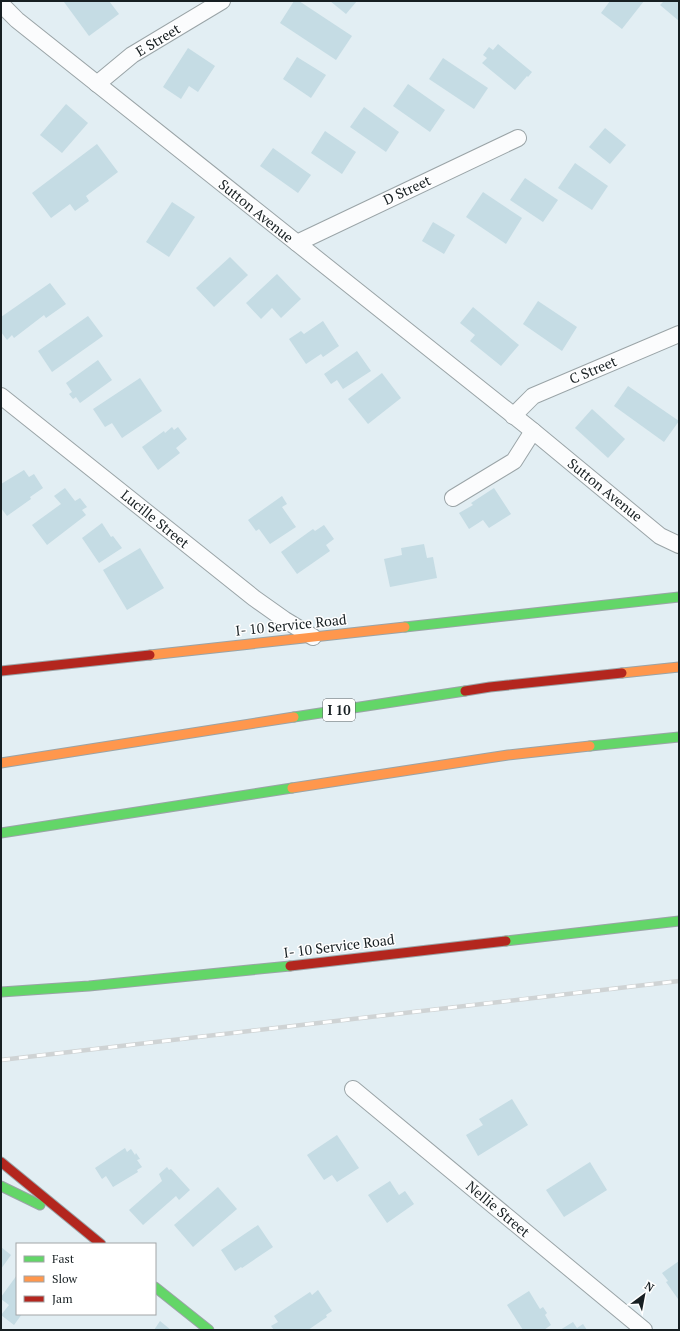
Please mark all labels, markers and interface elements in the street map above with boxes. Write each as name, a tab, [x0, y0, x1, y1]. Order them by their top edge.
street label: E Street	[132, 18, 184, 60]
street label: D Street	[380, 170, 434, 209]
street label: Sutton Avenue	[215, 175, 298, 247]
street label: C Street	[566, 351, 620, 388]
street label: Sutton Avenue	[564, 454, 647, 526]
street label: Lucille Street	[117, 485, 194, 553]
street label: I- 10 Service Road	[235, 609, 348, 640]
road number: I 10	[323, 699, 355, 721]
street label: I- 10 Service Road	[282, 929, 396, 962]
street label: Nellie Street	[462, 1176, 535, 1241]
legend	[16, 1243, 156, 1315]
text: Fast	[52, 1251, 75, 1266]
text: Slow	[52, 1271, 78, 1286]
north arrow	[624, 1275, 664, 1315]
text: N	[642, 1278, 657, 1295]
text: Jam	[52, 1291, 73, 1306]

